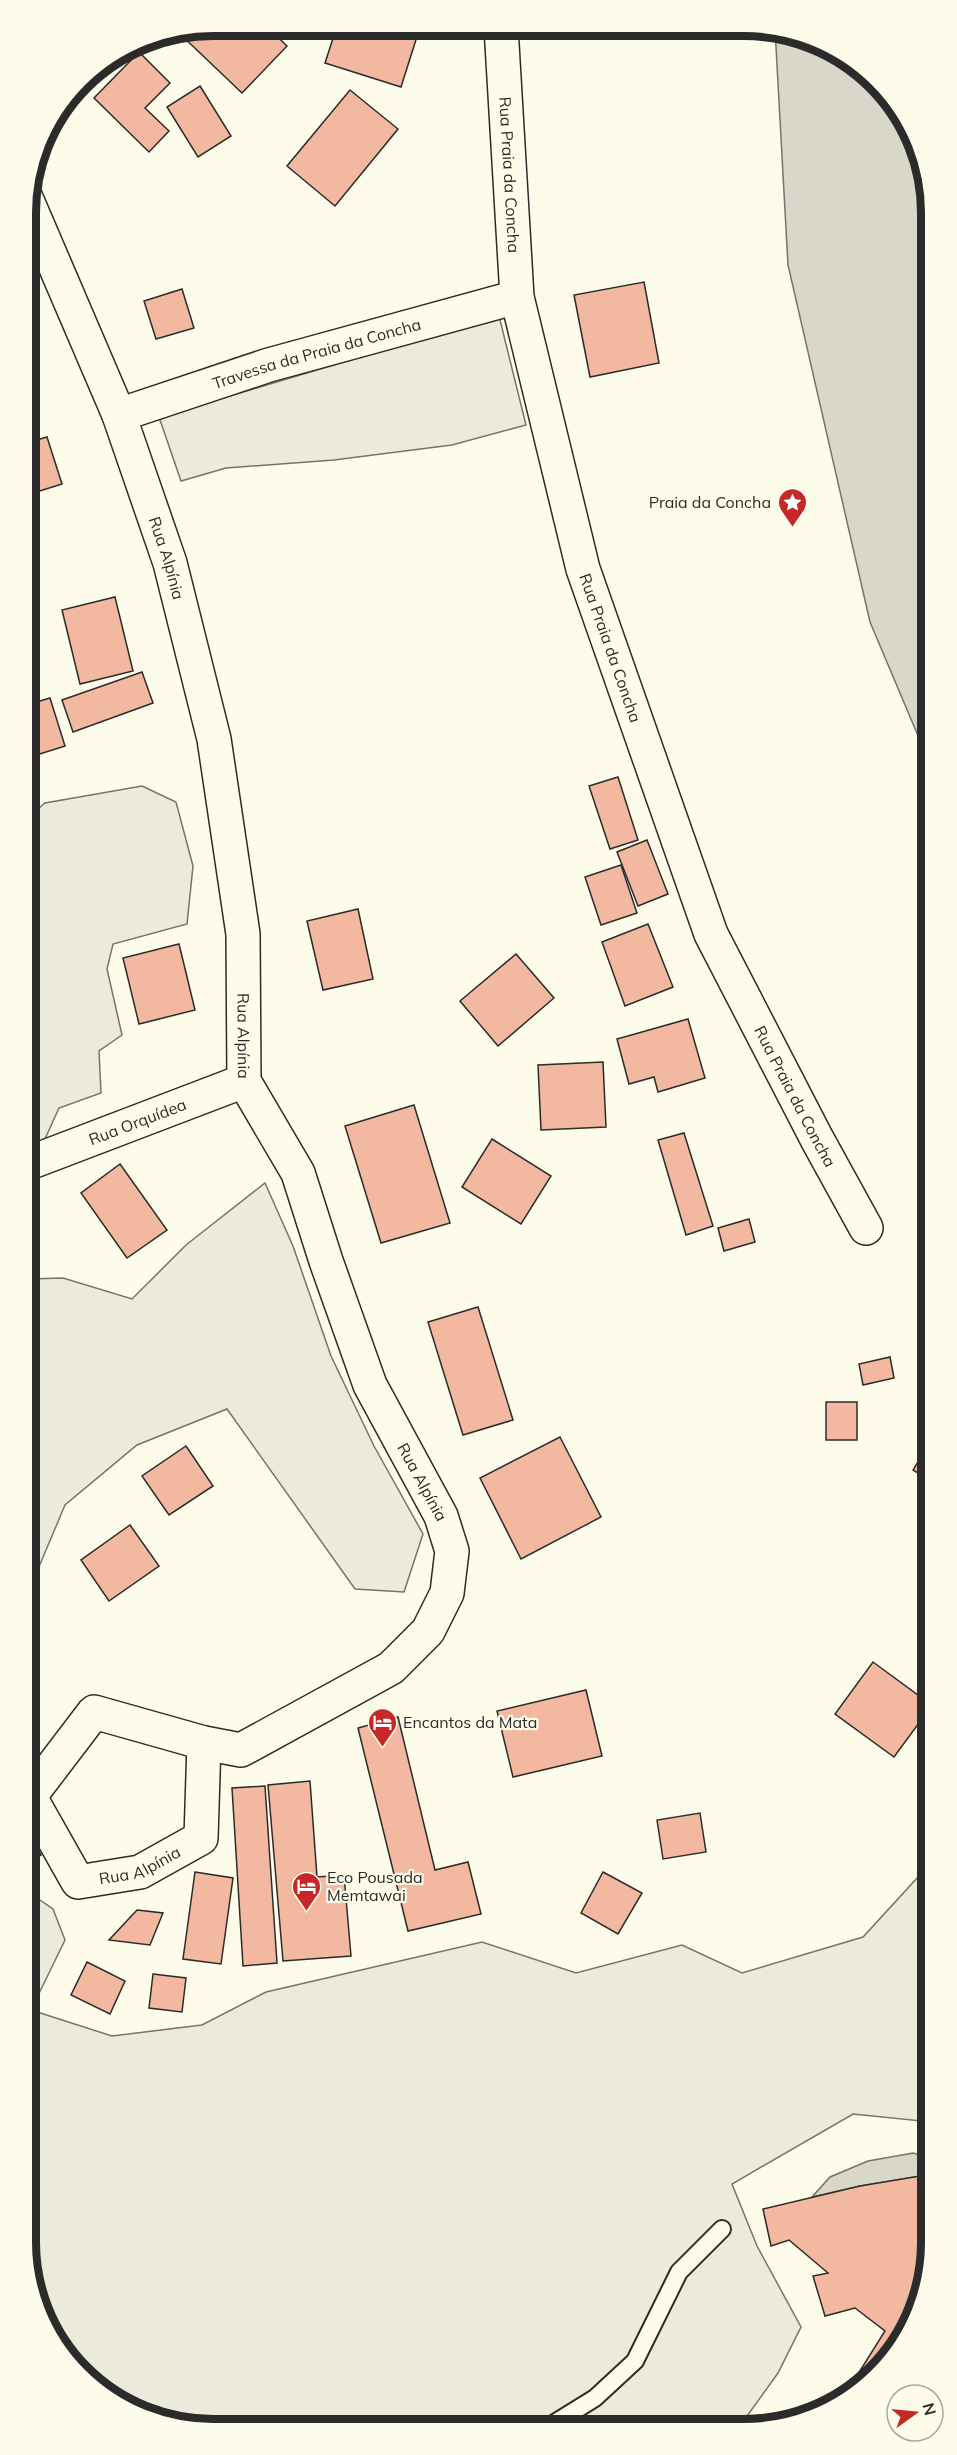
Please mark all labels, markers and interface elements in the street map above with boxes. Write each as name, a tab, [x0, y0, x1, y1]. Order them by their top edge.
street label: Rua Praia da Concha	[495, 96, 524, 253]
street label: Travessa da Praia da Concha	[210, 314, 423, 393]
place icon: Praia da Concha	[776, 486, 808, 528]
place label: Praia da Concha	[649, 492, 771, 512]
street label: Rua Alpínia	[145, 514, 189, 602]
street label: Rua Praia da Concha	[575, 571, 646, 725]
street label: Rua Alpínia	[233, 993, 254, 1079]
street label: Rua Praia da Concha	[750, 1022, 840, 1170]
street label: Rua Orquídea	[86, 1094, 189, 1149]
street label: Rua Alpínia	[393, 1439, 452, 1524]
hotel icon: Encantos da Mata	[366, 1706, 398, 1748]
place label: Encantos da Mata	[403, 1712, 537, 1732]
street label: Rua Alpínia	[98, 1842, 184, 1888]
place label: Eco Pousada Memtawai	[327, 1867, 423, 1905]
hotel icon: Eco Pousada Memtawai	[290, 1870, 322, 1912]
north arrow	[885, 2383, 945, 2443]
text: N	[918, 2401, 941, 2418]

